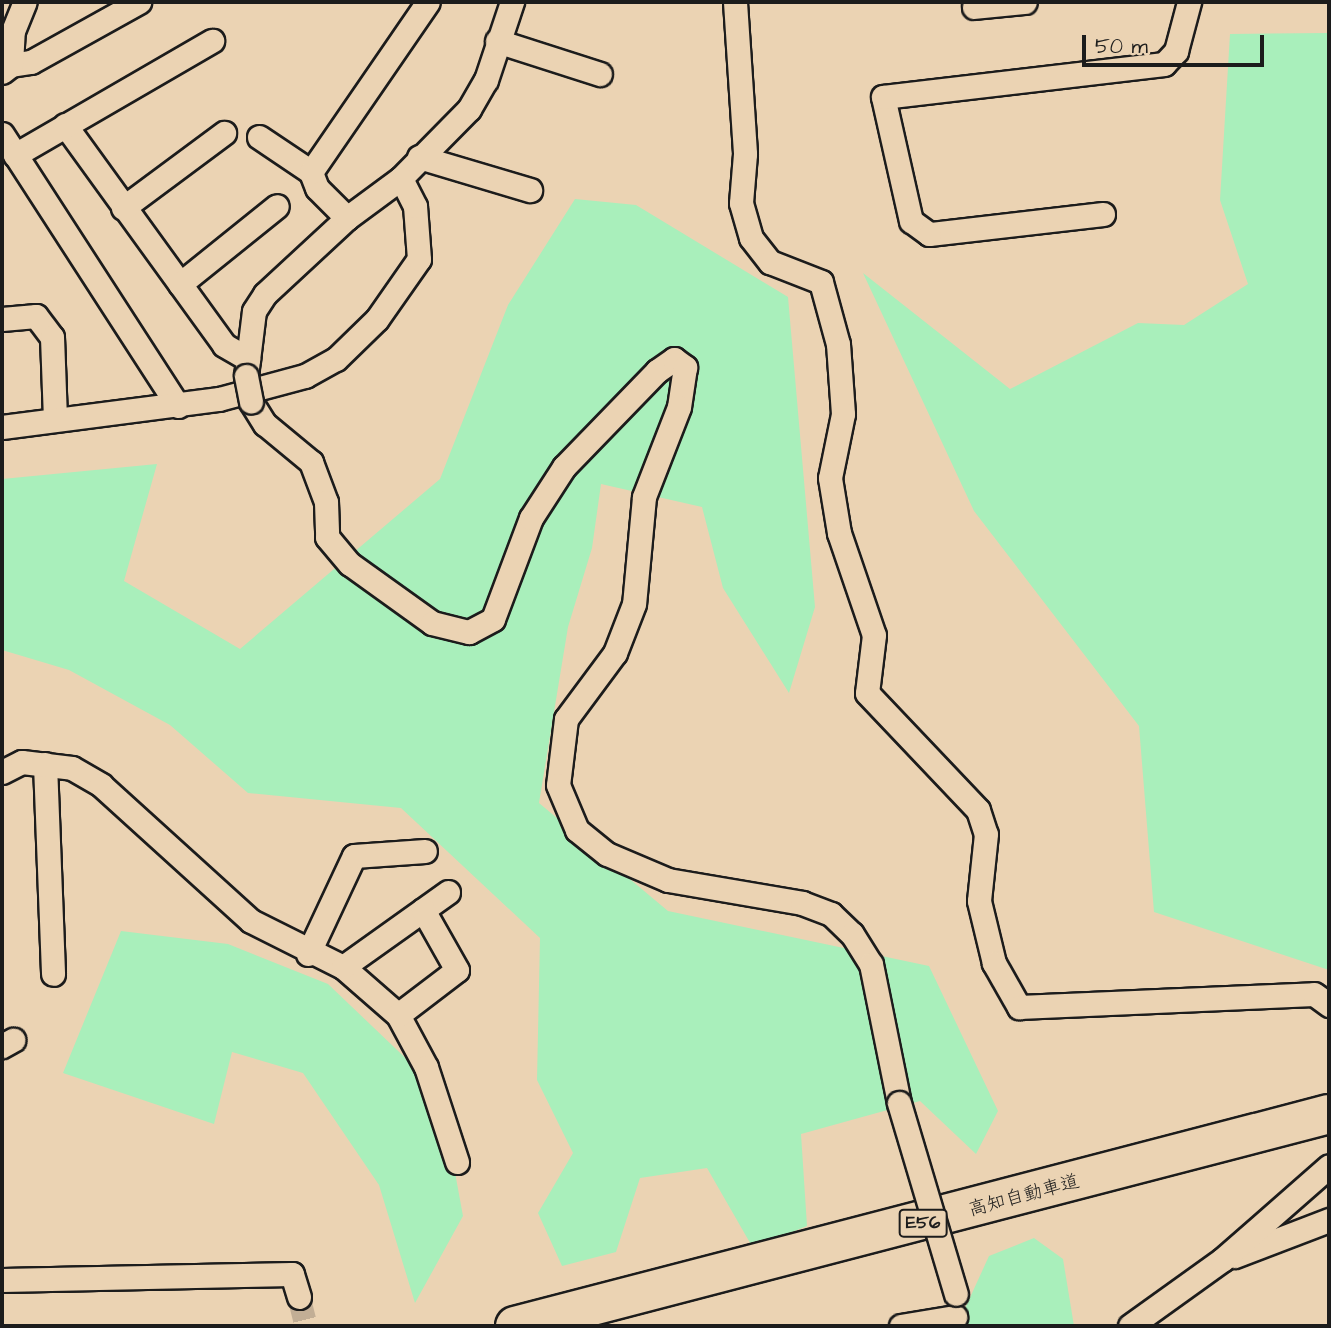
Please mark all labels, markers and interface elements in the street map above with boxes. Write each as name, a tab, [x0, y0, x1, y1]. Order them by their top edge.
scale bar	[1086, 21, 1268, 65]
text: 50 m	[1095, 32, 1148, 61]
street label: 高知自動車道	[966, 1170, 1082, 1222]
road number: E56	[898, 1208, 948, 1238]

